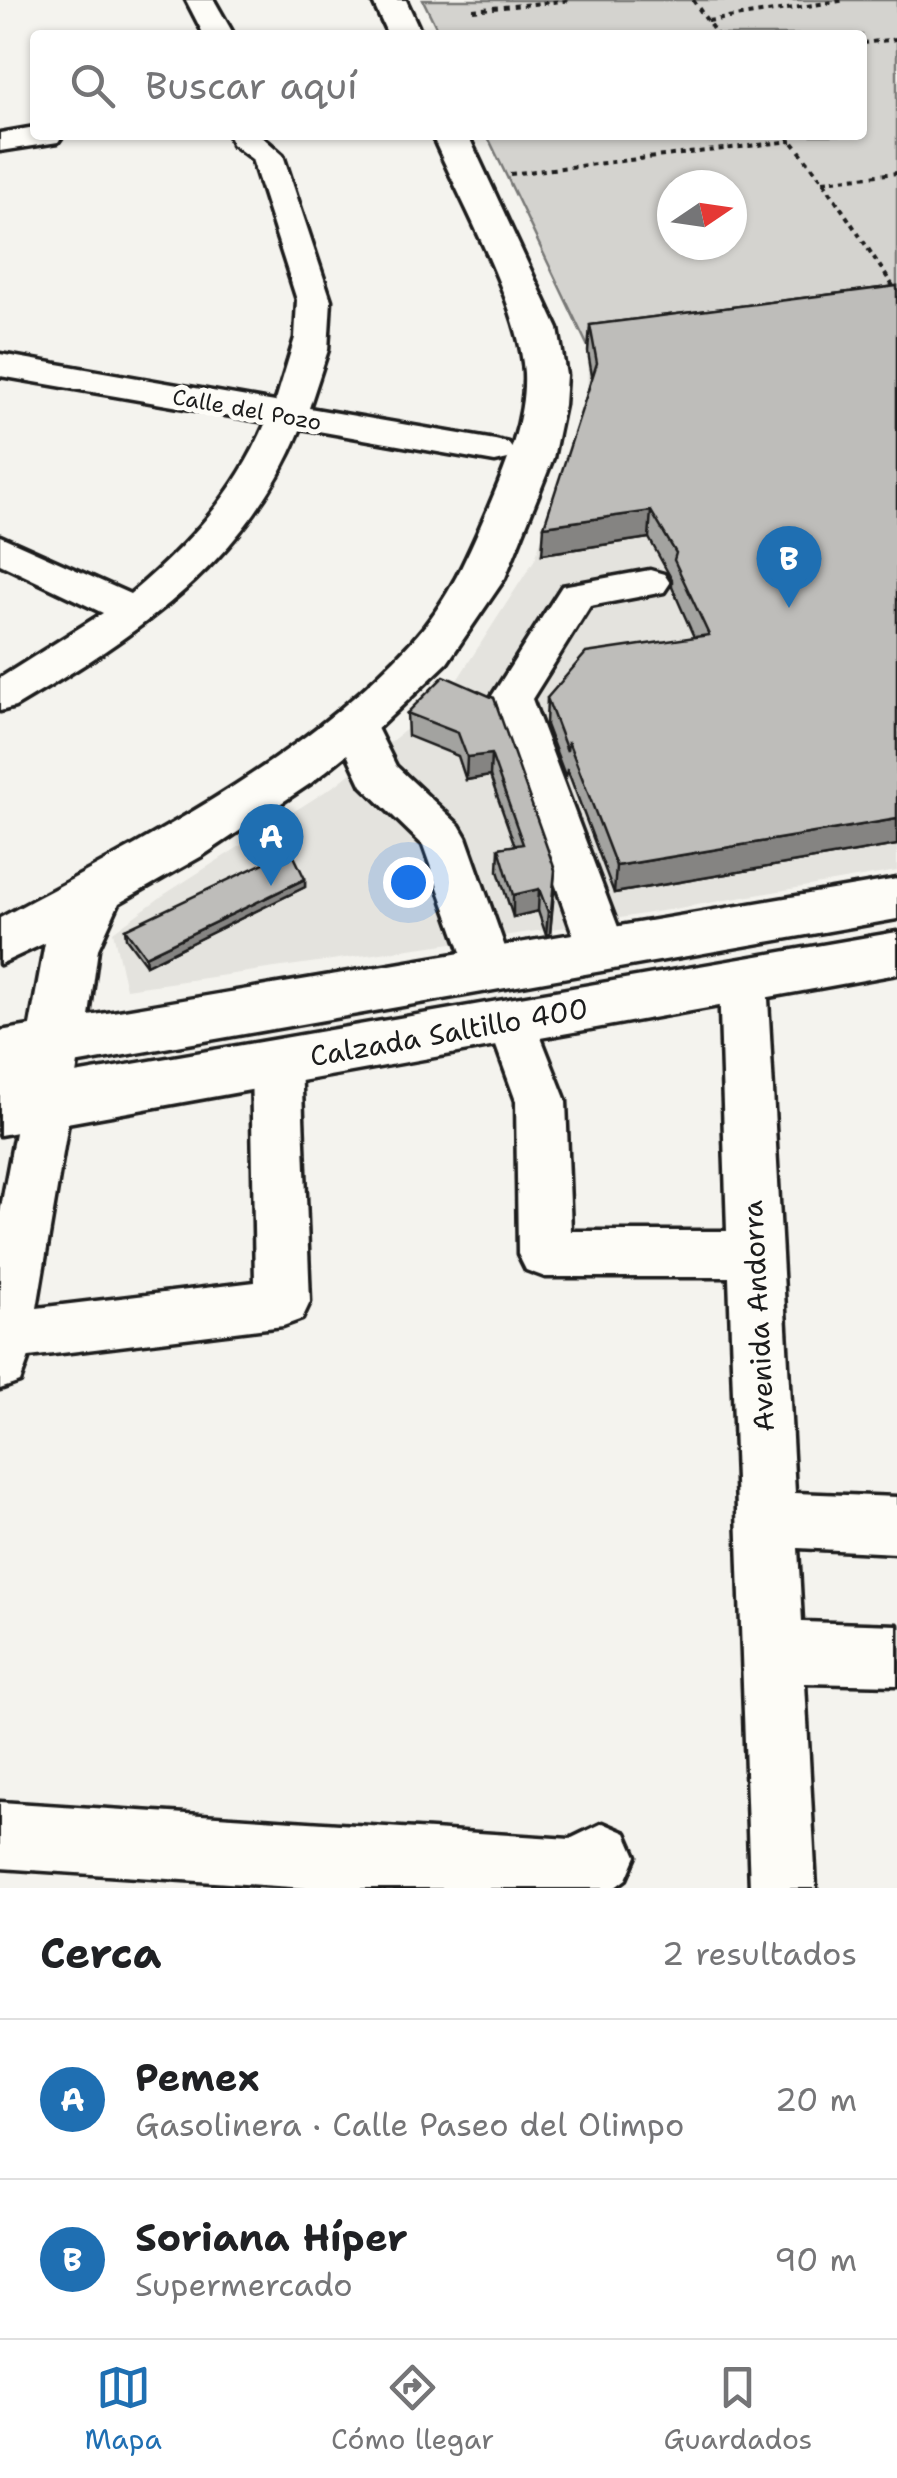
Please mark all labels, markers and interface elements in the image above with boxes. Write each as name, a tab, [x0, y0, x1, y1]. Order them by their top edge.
search box	[30, 30, 867, 140]
icon: search	[65, 58, 120, 113]
text: Buscar aquí	[145, 60, 358, 111]
north arrow	[657, 170, 747, 260]
street label: Calle del Pozo	[170, 382, 324, 437]
pin: B	[756, 526, 822, 608]
pin: A	[238, 804, 304, 886]
your location	[383, 857, 434, 908]
street label: Calzada Saltillo 400	[307, 989, 591, 1075]
street label: Avenida Andorra	[733, 1199, 783, 1433]
text: Cerca	[40, 1925, 161, 1981]
text: 2 resultados	[662, 1932, 857, 1975]
text: Pemex	[135, 2052, 259, 2103]
text: A	[60, 2078, 85, 2121]
text: 20 m	[775, 2078, 857, 2121]
text: Gasolinera · Calle Paseo del Olimpo	[135, 2103, 684, 2146]
text: Soriana Híper	[135, 2212, 408, 2263]
text: B	[63, 2238, 82, 2281]
text: 90 m	[774, 2238, 857, 2281]
text: Supermercado	[135, 2263, 353, 2306]
tab: Mapa	[85, 2360, 162, 2458]
tab: Cómo llegar	[331, 2360, 494, 2458]
tab: Guardados	[663, 2360, 812, 2458]

